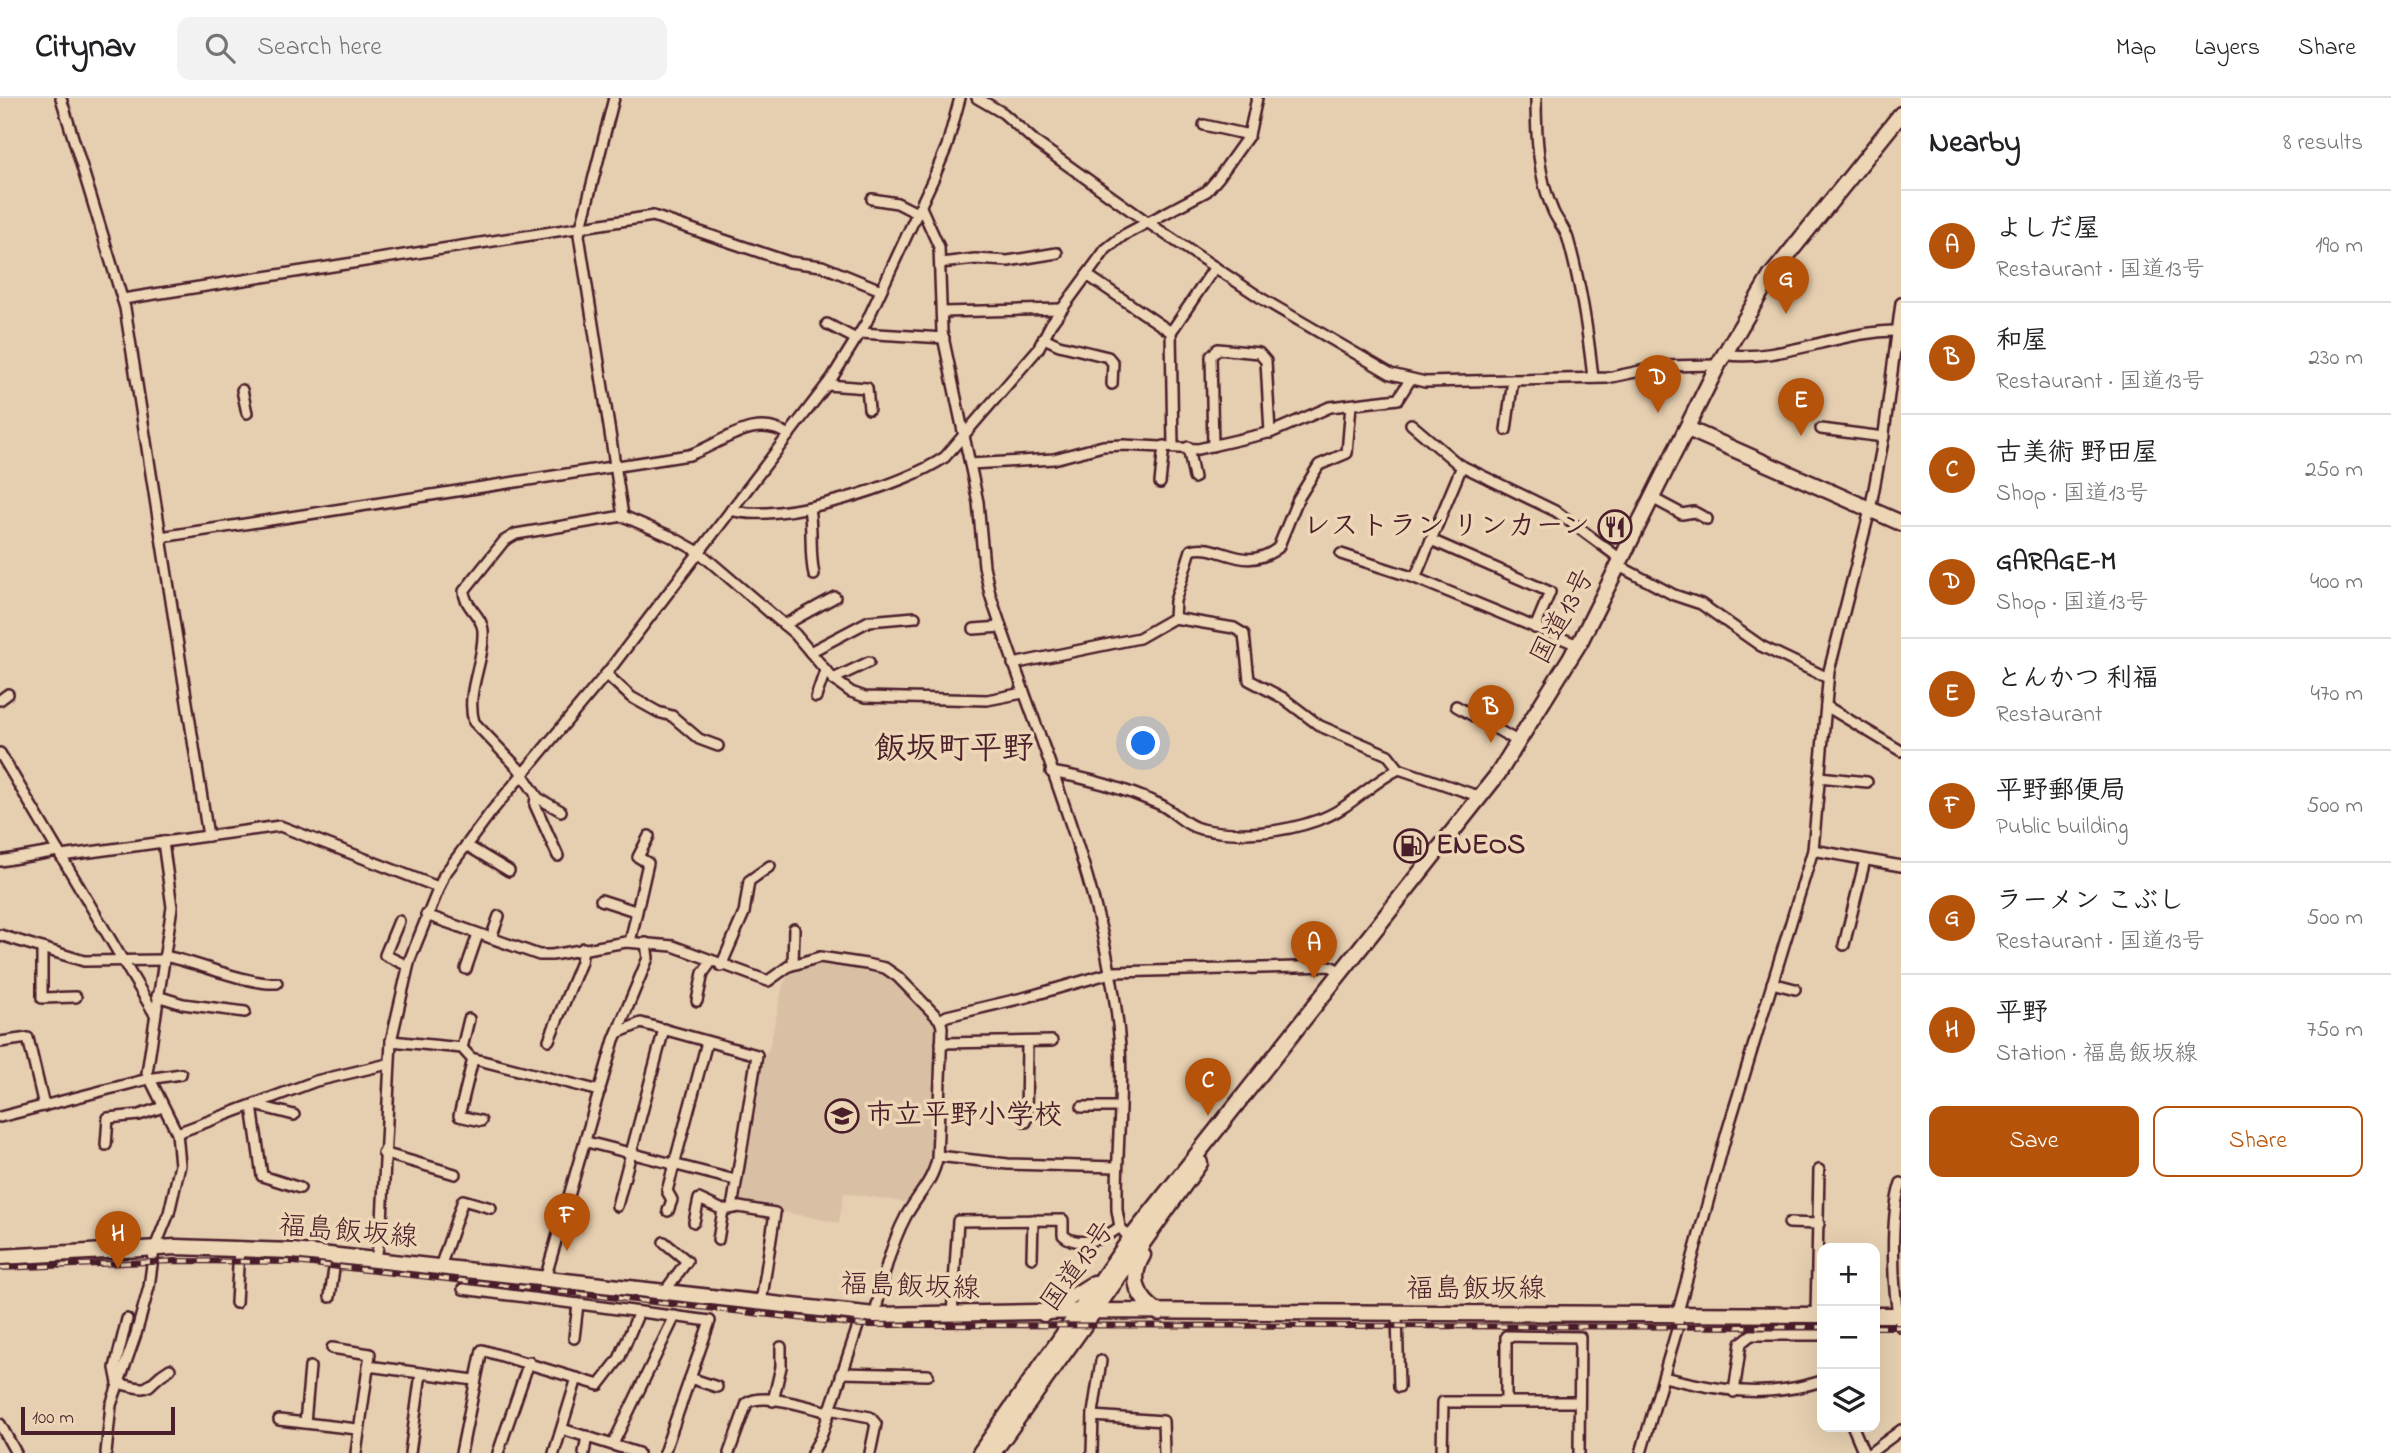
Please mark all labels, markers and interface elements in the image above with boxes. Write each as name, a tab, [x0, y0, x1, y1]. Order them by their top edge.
search box	[177, 17, 667, 80]
text: Citynav	[35, 24, 135, 72]
icon: search	[201, 29, 239, 67]
text: Search here	[257, 29, 382, 67]
text: Map	[2116, 31, 2156, 66]
text: Layers	[2194, 31, 2260, 66]
text: Share	[2298, 31, 2356, 66]
text: Nearby	[1929, 122, 2021, 166]
text: 8 results	[2283, 127, 2363, 160]
text: よしだ屋	[1996, 211, 2100, 249]
text: A	[1945, 230, 1959, 263]
text: 190 m	[2315, 230, 2363, 263]
text: Restaurant · 国道13号	[1996, 254, 2205, 287]
pin: G	[1763, 256, 1809, 314]
text: 和屋	[1996, 323, 2048, 361]
text: B	[1944, 342, 1960, 375]
text: 230 m	[2309, 342, 2363, 375]
pin: D	[1635, 355, 1681, 413]
text: Restaurant · 国道13号	[1996, 366, 2205, 399]
pin: E	[1778, 378, 1824, 436]
text: 古美術 野田屋	[1996, 435, 2159, 473]
text: C	[1946, 454, 1958, 487]
text: 250 m	[2305, 454, 2363, 487]
text: Shop · 国道13号	[1996, 478, 2148, 511]
place label: レストラン リンカーン	[1302, 507, 1590, 548]
restaurant icon: レストラン リンカーン	[1596, 508, 1634, 546]
text: GARAGE-M	[1996, 544, 2116, 582]
street label: 国道13号	[1521, 561, 1607, 673]
text: D	[1944, 566, 1960, 599]
text: 400 m	[2310, 566, 2363, 599]
text: Shop · 国道13号	[1996, 587, 2148, 620]
text: とんかつ 利福	[1996, 661, 2159, 699]
text: E	[1945, 678, 1959, 711]
text: 470 m	[2311, 678, 2363, 711]
pin: B	[1468, 685, 1514, 743]
text: Restaurant	[1996, 699, 2103, 732]
your location	[1126, 726, 1160, 760]
district label: 飯坂町平野	[874, 727, 1034, 774]
text: 平野郵便局	[1996, 773, 2126, 811]
text: F	[1945, 790, 1959, 823]
text: 500 m	[2306, 790, 2363, 823]
text: Public building	[1996, 811, 2128, 844]
place label: ENEOS	[1436, 826, 1525, 867]
fuel station icon: ENEOS	[1392, 827, 1430, 865]
text: ラーメン こぶし	[1996, 883, 2185, 921]
text: G	[1945, 902, 1959, 935]
text: 500 m	[2306, 902, 2363, 935]
pin: A	[1291, 921, 1337, 979]
text: Restaurant · 国道13号	[1996, 926, 2205, 959]
text: 平野	[1996, 995, 2048, 1033]
text: H	[1945, 1014, 1959, 1047]
text: 750 m	[2307, 1014, 2363, 1047]
text: Station · 福島飯坂線	[1996, 1038, 2197, 1071]
pin: C	[1185, 1058, 1231, 1116]
place label: 市立平野小学校	[866, 1096, 1062, 1137]
school or university icon: 市立平野小学校	[823, 1097, 861, 1135]
button: Save	[1929, 1106, 2139, 1177]
button: Share	[2153, 1106, 2363, 1177]
pin: F	[544, 1193, 590, 1251]
street label: 福島飯坂線	[276, 1206, 420, 1260]
pin: H	[95, 1211, 141, 1269]
street label: 国道13号	[1032, 1213, 1126, 1321]
map controls	[1817, 1243, 1880, 1432]
button: +	[1817, 1243, 1880, 1306]
street label: 福島飯坂線	[839, 1265, 981, 1311]
street label: 福島飯坂線	[1406, 1270, 1546, 1311]
button: −	[1817, 1306, 1880, 1369]
button: layers	[1817, 1369, 1880, 1432]
scale bar	[21, 1404, 175, 1436]
text: 100 m	[32, 1405, 74, 1432]

